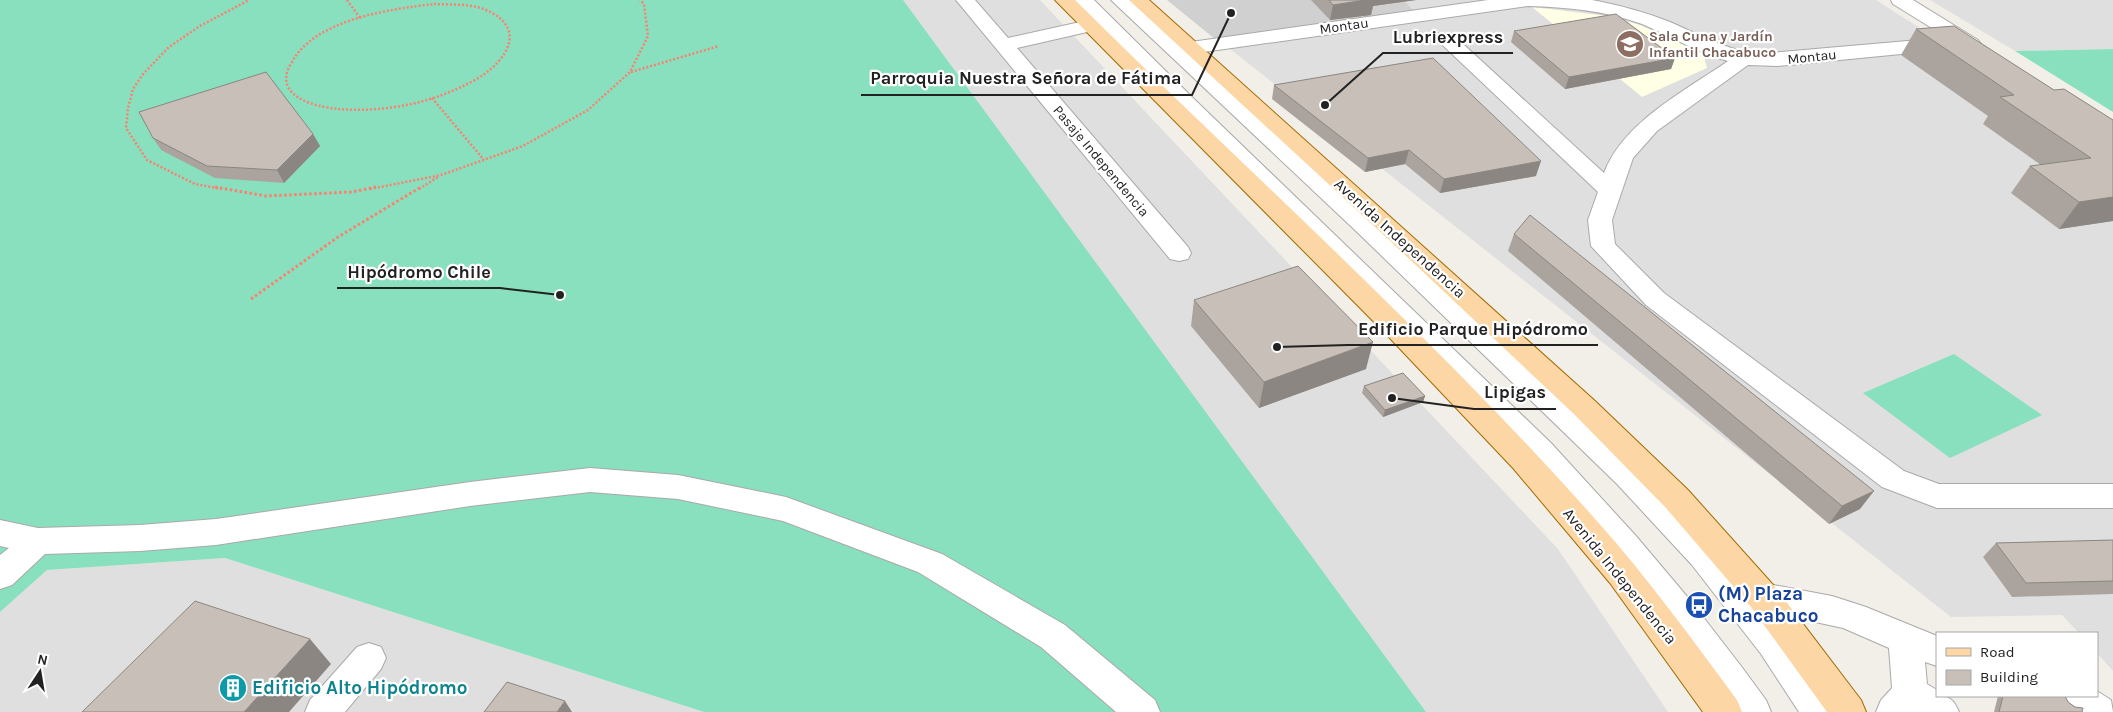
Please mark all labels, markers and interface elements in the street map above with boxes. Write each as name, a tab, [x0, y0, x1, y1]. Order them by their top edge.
street label: Montau	[1318, 14, 1370, 38]
callout: Lubriexpress	[1383, 20, 1513, 53]
text: Lubriexpress	[1393, 26, 1503, 48]
place label: Sala Cuna y Jardín Infantil Chacabuco	[1649, 28, 1776, 61]
school or university icon: Sala Cuna y Jardín Infantil Chacabuco	[1615, 29, 1645, 59]
street label: Montau	[1787, 46, 1837, 68]
callout: Parroquia Nuestra Señora de Fátima	[861, 62, 1192, 95]
text: Parroquia Nuestra Señora de Fátima	[870, 67, 1182, 89]
street label: Pasaje Independencia	[1049, 102, 1153, 220]
street label: Avenida Independencia	[1331, 174, 1469, 302]
callout: Hipódromo Chile	[337, 255, 500, 288]
text: Hipódromo Chile	[347, 261, 491, 283]
callout: Edificio Parque Hipódromo	[1348, 312, 1598, 345]
text: Edificio Parque Hipódromo	[1358, 318, 1588, 340]
callout: Lipigas	[1474, 376, 1556, 409]
text: Lipigas	[1484, 381, 1546, 403]
street label: Avenida Independencia	[1559, 504, 1681, 648]
place label: (M) Plaza Chacabuco	[1718, 583, 1819, 627]
bus stop icon: (M) Plaza Chacabuco	[1684, 590, 1714, 620]
legend	[1936, 632, 2098, 697]
text: Road	[1980, 643, 2015, 661]
north arrow	[15, 647, 65, 697]
text: N	[36, 650, 49, 669]
text: Building	[1980, 668, 2038, 686]
building icon: Edificio Alto Hipódromo	[218, 673, 248, 703]
place label: Edificio Alto Hipódromo	[252, 677, 468, 699]

